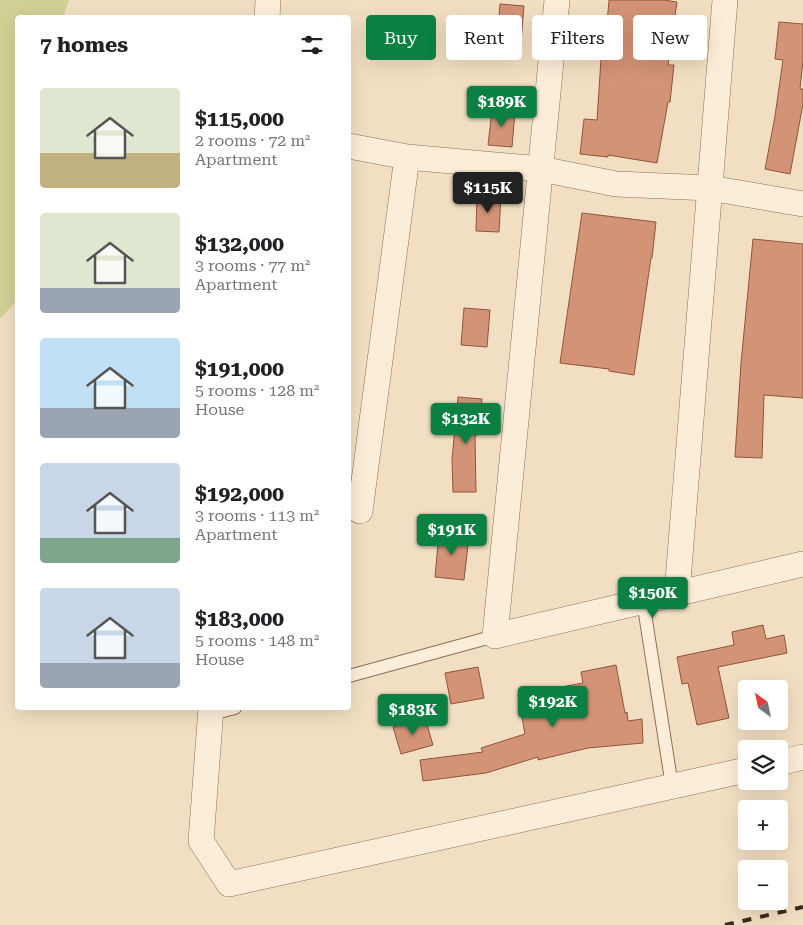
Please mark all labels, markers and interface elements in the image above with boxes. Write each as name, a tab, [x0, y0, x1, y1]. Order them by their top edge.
chip: Buy	[366, 15, 436, 60]
chip: Rent	[446, 15, 522, 60]
chip: Filters	[532, 15, 623, 60]
chip: New	[633, 15, 707, 60]
icon: filters	[298, 31, 326, 59]
text: 7 homes	[40, 33, 128, 57]
pin: $189K	[467, 86, 537, 128]
text: $189K	[478, 92, 526, 111]
text: $115,000	[195, 107, 284, 131]
icon: home	[80, 108, 140, 168]
text: 2 rooms · 72 m²	[195, 131, 310, 150]
text: Apartment	[195, 150, 278, 169]
pin: $115K	[453, 172, 523, 214]
text: $115K	[464, 178, 512, 197]
text: $132,000	[195, 232, 284, 256]
icon: home	[80, 233, 140, 293]
text: 3 rooms · 77 m²	[195, 256, 310, 275]
text: Apartment	[195, 275, 278, 294]
text: $191,000	[195, 357, 284, 381]
icon: home	[80, 358, 140, 418]
text: 5 rooms · 128 m²	[195, 381, 319, 400]
text: House	[195, 400, 244, 419]
pin: $132K	[431, 402, 501, 445]
text: $132K	[442, 409, 490, 428]
text: $192,000	[195, 482, 284, 506]
icon: home	[80, 483, 140, 543]
text: 3 rooms · 113 m²	[195, 506, 319, 525]
pin: $191K	[417, 514, 487, 556]
text: $191K	[428, 520, 476, 539]
text: Apartment	[195, 525, 278, 544]
pin: $150K	[618, 576, 688, 619]
text: $150K	[629, 583, 677, 602]
text: $183,000	[195, 607, 284, 631]
icon: home	[80, 608, 140, 668]
text: 5 rooms · 148 m²	[195, 631, 319, 650]
text: House	[195, 650, 244, 669]
north arrow	[738, 680, 788, 730]
map controls	[738, 680, 788, 910]
pin: $192K	[518, 686, 588, 728]
text: $192K	[529, 692, 577, 711]
pin: $183K	[378, 694, 448, 736]
text: $183K	[389, 700, 437, 719]
button: layers	[738, 740, 788, 790]
button: +	[738, 800, 788, 850]
button: −	[738, 860, 788, 910]

